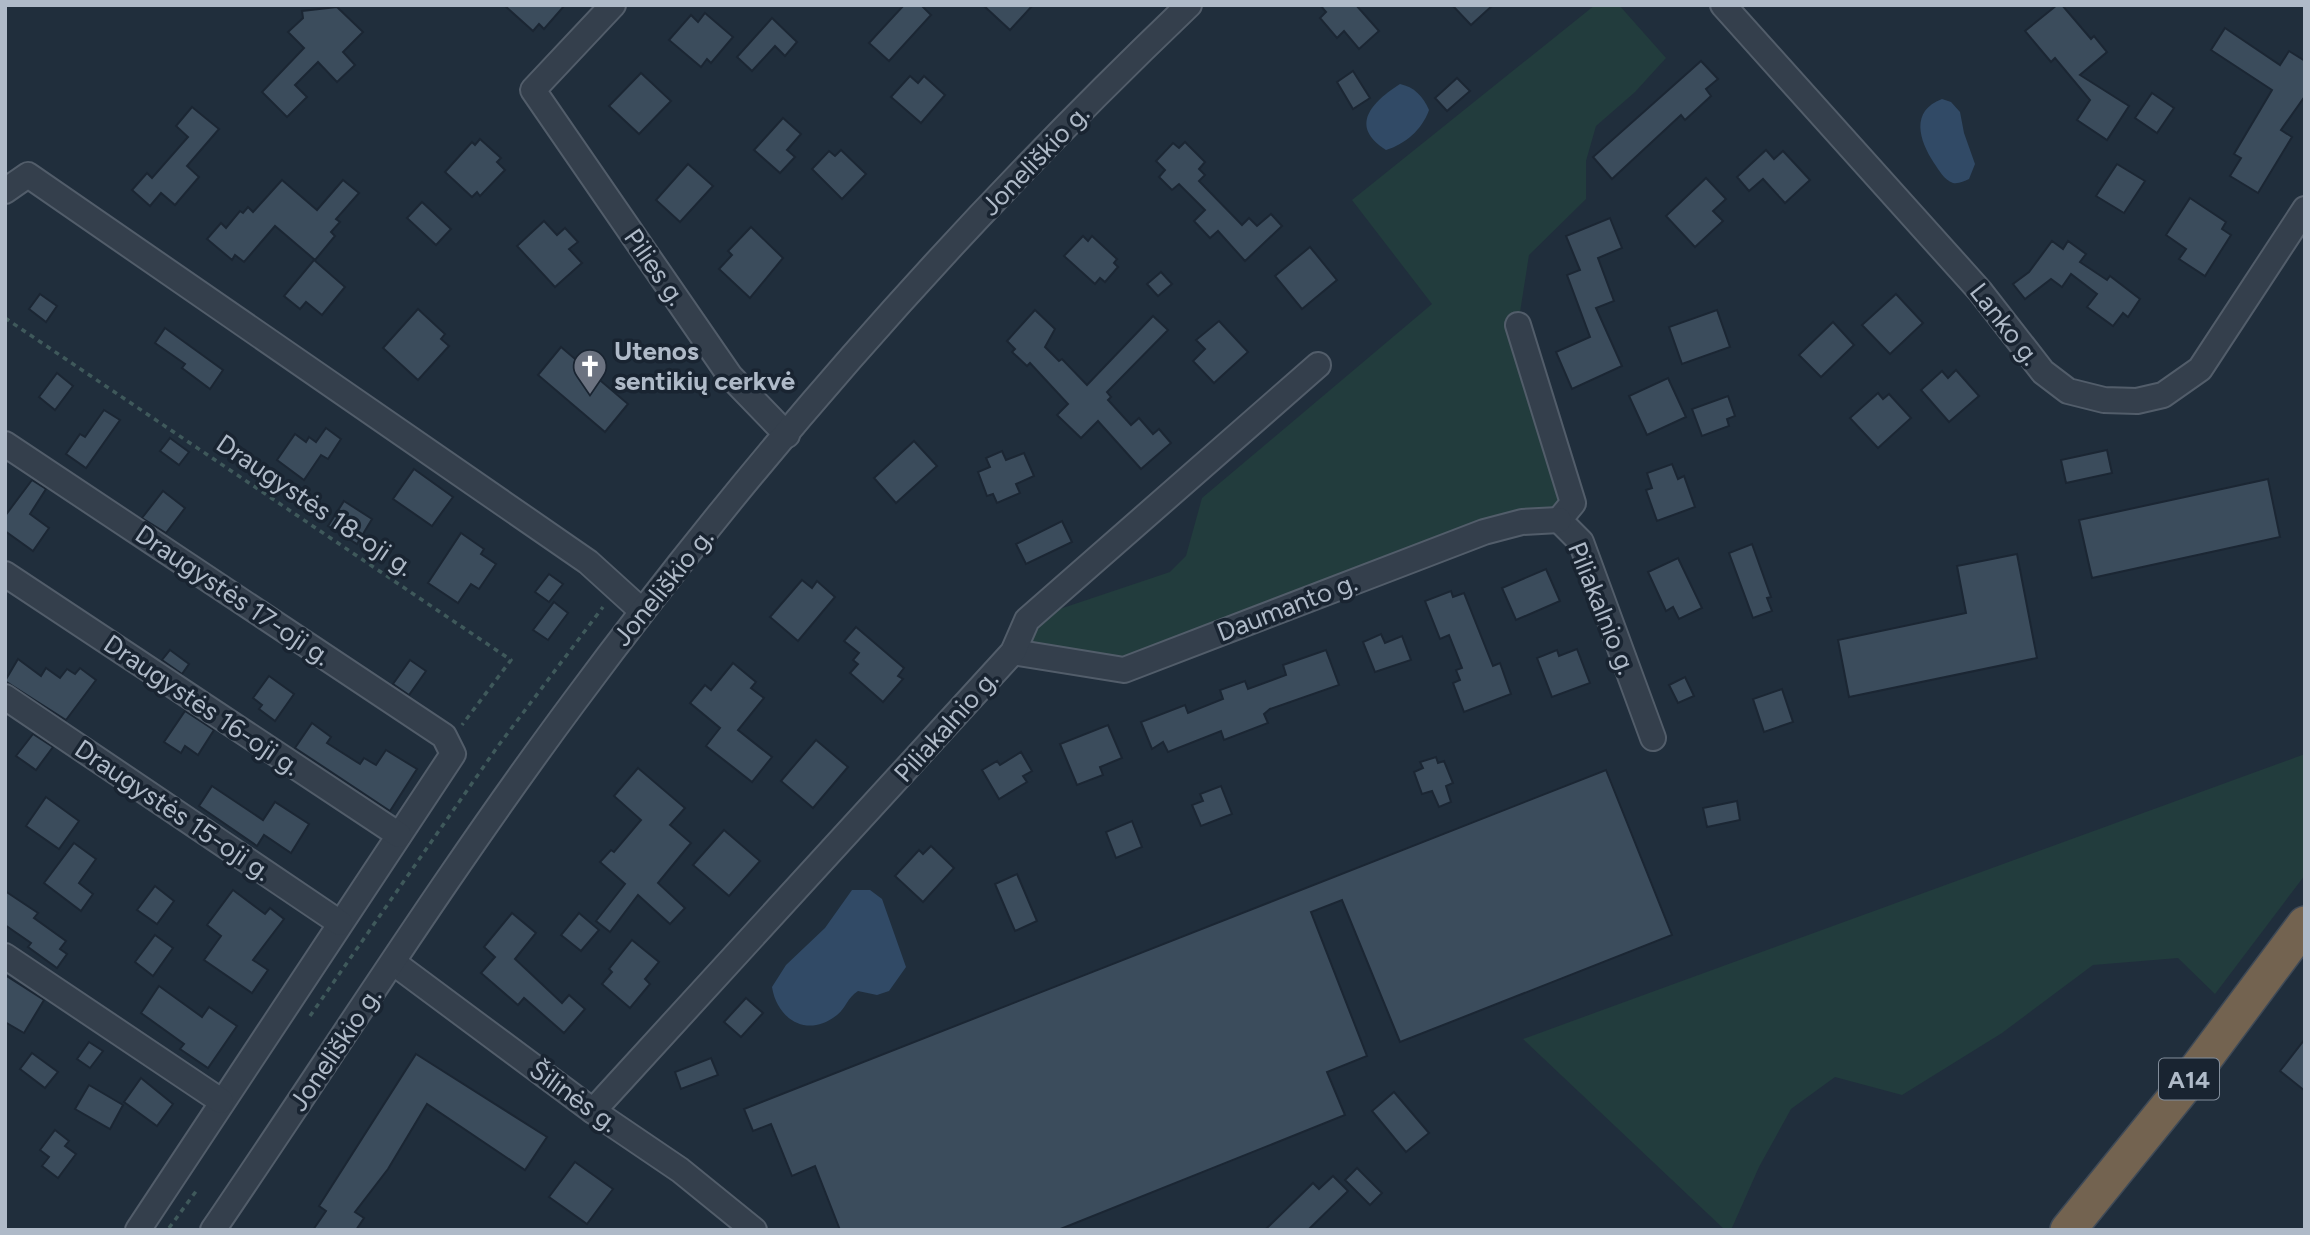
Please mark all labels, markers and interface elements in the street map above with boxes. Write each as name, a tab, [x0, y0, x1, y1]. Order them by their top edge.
street label: Joneliškio g.	[974, 98, 1096, 222]
street label: Pilies g.	[617, 222, 693, 312]
street label: Lanko g.	[1963, 276, 2047, 372]
place label: Utenos sentikių cerkvė	[614, 335, 795, 397]
church icon: Utenos sentikių cerkvė	[571, 347, 609, 396]
street label: Draugystės 18-oji g.	[210, 427, 420, 583]
street label: Draugystės 17-oji g.	[129, 518, 337, 672]
street label: Joneliškio g.	[606, 522, 720, 652]
street label: Piliakalnio g.	[1561, 537, 1643, 679]
street label: Daumanto g.	[1212, 566, 1362, 648]
street label: Draugystės 16-oji g.	[98, 628, 306, 782]
street label: Piliakalnio g.	[887, 663, 1005, 789]
street label: Draugystės 15-oji g.	[69, 732, 277, 888]
street label: Joneliškio g.	[282, 981, 388, 1117]
street label: Šilinės g.	[523, 1053, 625, 1139]
road number: A14	[2159, 1058, 2219, 1100]

